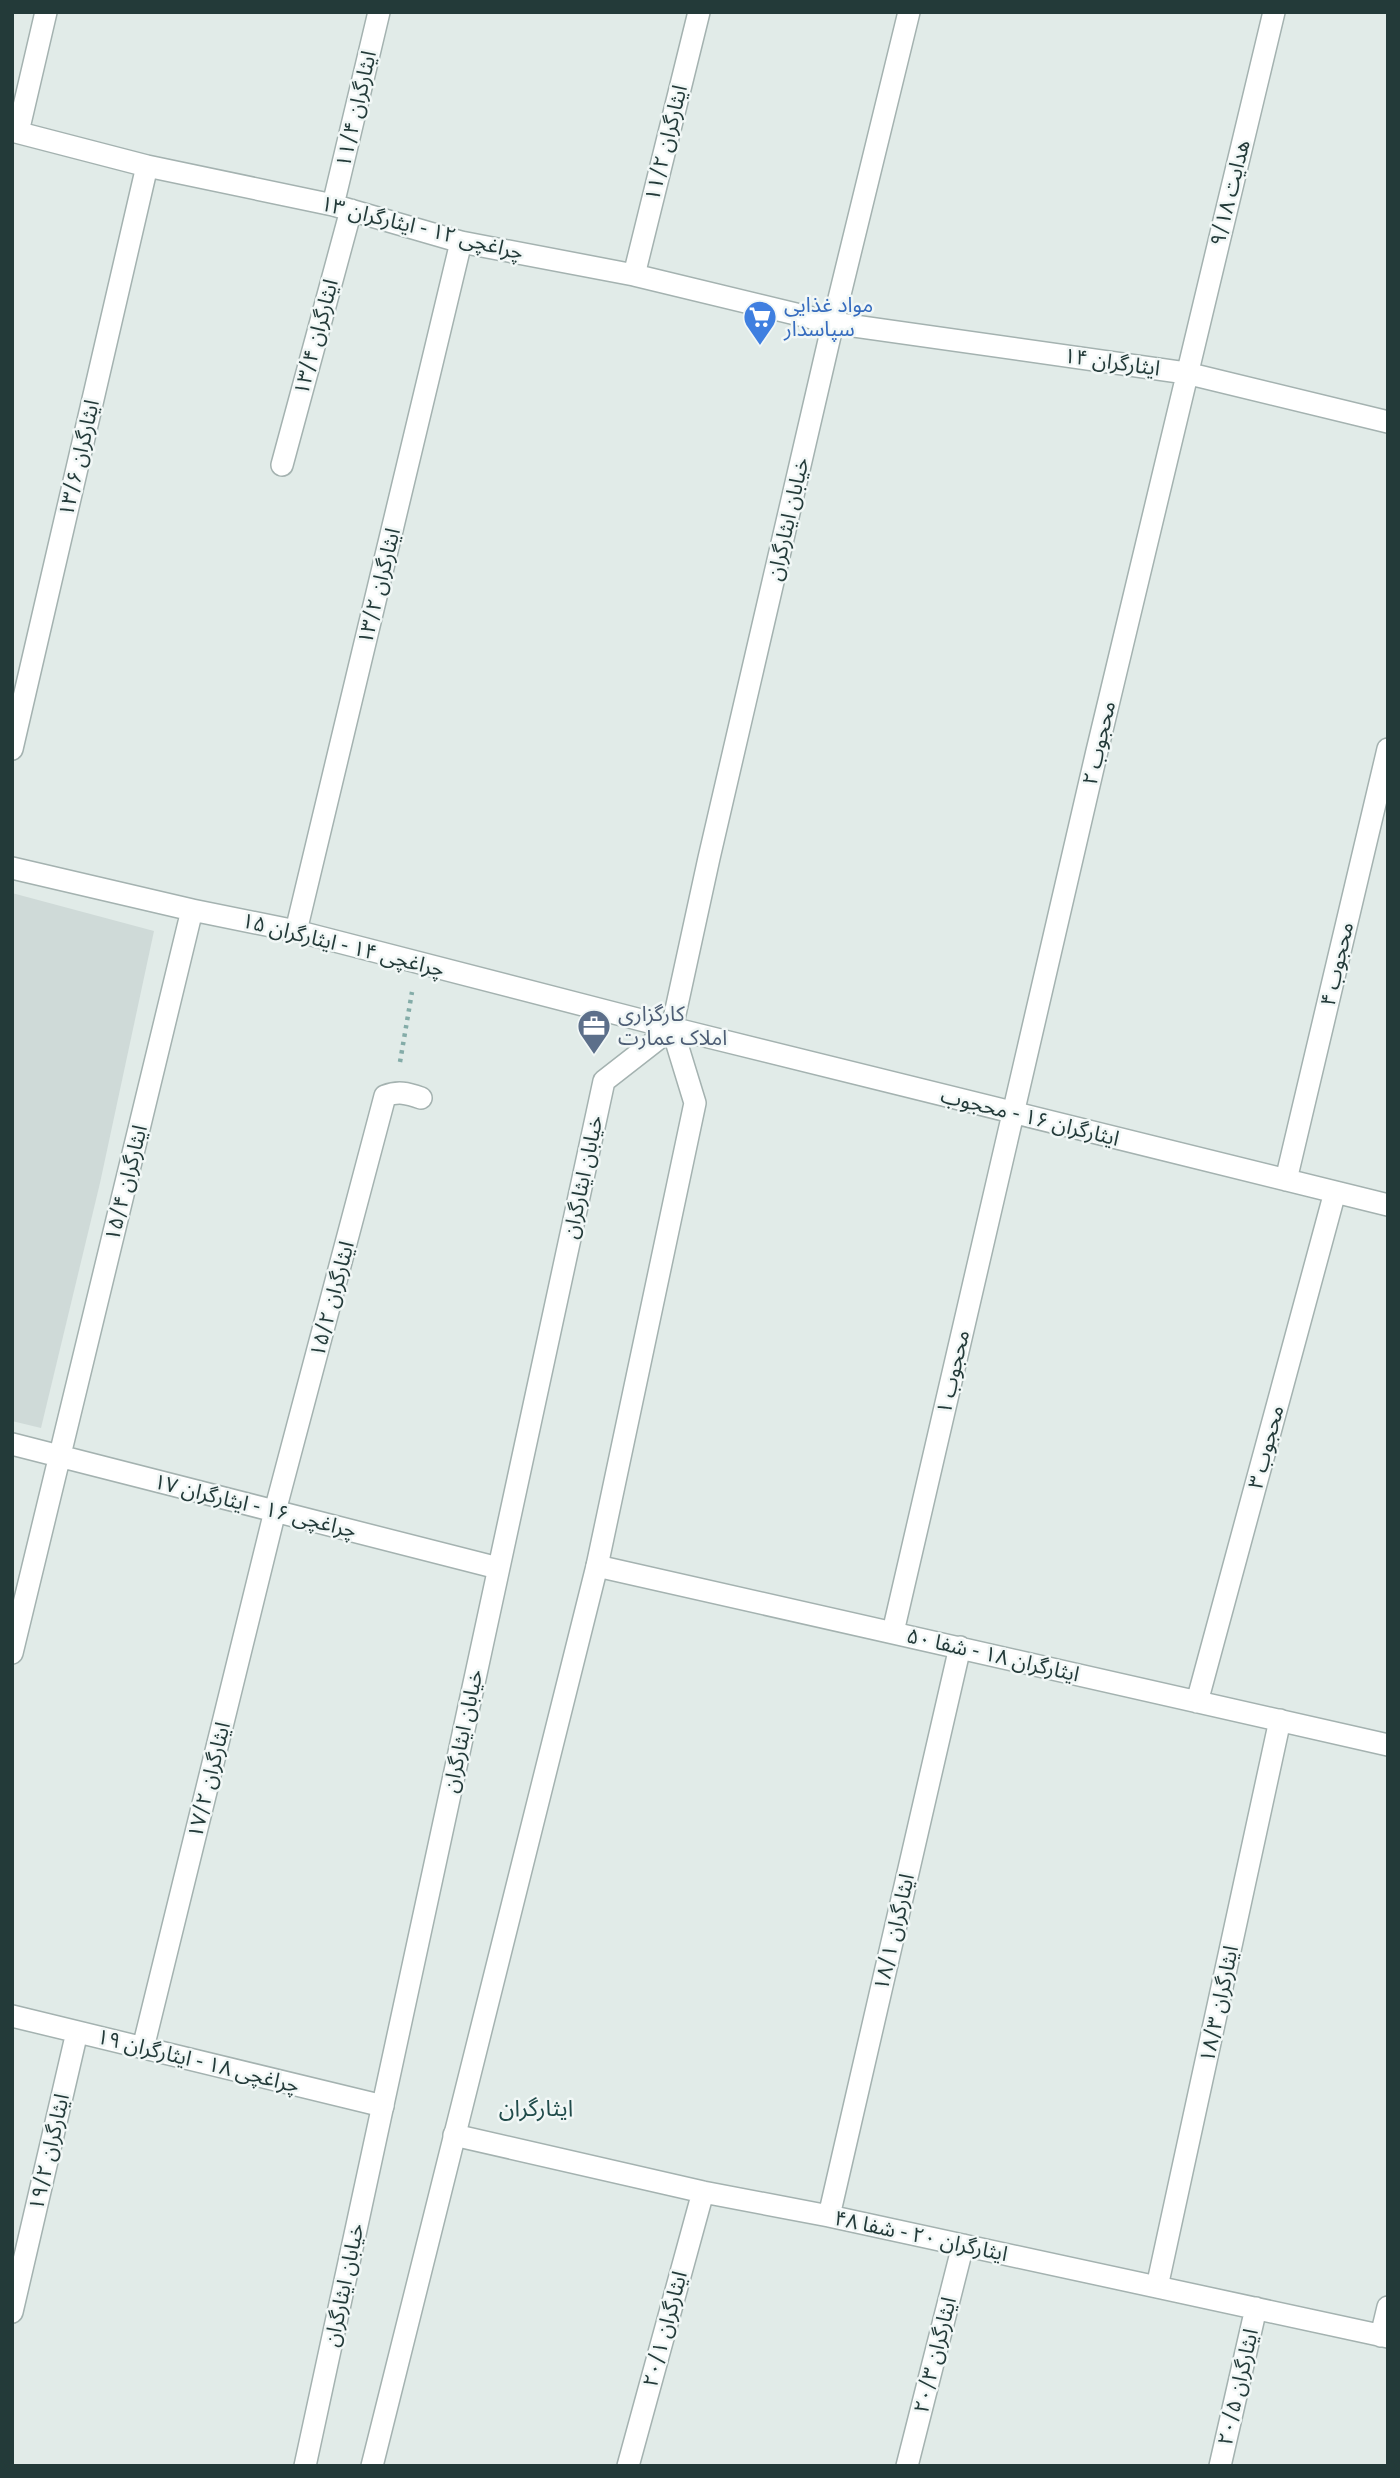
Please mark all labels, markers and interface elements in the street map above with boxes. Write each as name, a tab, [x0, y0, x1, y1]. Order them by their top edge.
street label: ایثارگران ۱۱/۴	[330, 48, 382, 170]
street label: ایثارگران ۱۱/۲	[639, 82, 693, 204]
street label: هدایت ۹/۱۸	[1204, 137, 1256, 249]
street label: چراغچی ۱۲ - ایثارگران ۱۳	[318, 190, 526, 266]
street label: ایثارگران ۱۳/۴	[288, 276, 344, 398]
place label: مواد غذایی سپاسدار	[783, 292, 873, 342]
supermarket icon: مواد غذایی سپاسدار	[741, 298, 779, 347]
street label: ایثارگران ۱۴	[1062, 342, 1162, 382]
street label: ایثارگران ۱۳/۶	[53, 397, 105, 519]
street label: خیابان ایثارگران	[761, 455, 815, 583]
street label: ایثارگران ۱۳/۲	[352, 525, 406, 647]
street label: محجوب ۲	[1077, 698, 1121, 788]
street label: چراغچی ۱۴ - ایثارگران ۱۵	[239, 907, 447, 983]
street label: محجوب ۴	[1315, 919, 1359, 1009]
place label: کارگزاری املاک عمارت	[618, 1001, 727, 1051]
office icon: کارگزاری املاک عمارت	[575, 1007, 613, 1056]
street label: ایثارگران ۱۶ - محجوب	[938, 1082, 1122, 1152]
street label: خیابان ایثارگران	[557, 1113, 609, 1241]
street label: ایثارگران ۱۵/۴	[99, 1122, 153, 1244]
street label: ایثارگران ۱۵/۲	[304, 1238, 360, 1360]
street label: محجوب ۱	[931, 1327, 975, 1417]
street label: محجوب ۳	[1242, 1402, 1290, 1492]
street label: چراغچی ۱۶ - ایثارگران ۱۷	[151, 1468, 359, 1544]
street label: ایثارگران ۱۸ - شفا ۵۰	[904, 1622, 1082, 1688]
street label: خیابان ایثارگران	[437, 1667, 489, 1795]
street label: ایثارگران ۱۷/۲	[182, 1719, 236, 1841]
street label: ایثارگران ۱۸/۱	[868, 1871, 920, 1993]
street label: ایثارگران ۱۸/۳	[1194, 1943, 1244, 2065]
street label: چراغچی ۱۸ - ایثارگران ۱۹	[94, 2023, 302, 2099]
street label: ایثارگران ۱۹/۲	[23, 2091, 75, 2213]
district label: ایثارگران	[499, 2094, 573, 2122]
street label: ایثارگران ۲۰ - شفا ۴۸	[832, 2205, 1010, 2267]
street label: خیابان ایثارگران	[318, 2221, 370, 2349]
street label: ایثارگران ۲۰/۱	[637, 2268, 693, 2390]
street label: ایثارگران ۲۰/۳	[908, 2294, 962, 2416]
street label: ایثارگران ۲۰/۵	[1212, 2326, 1264, 2448]

